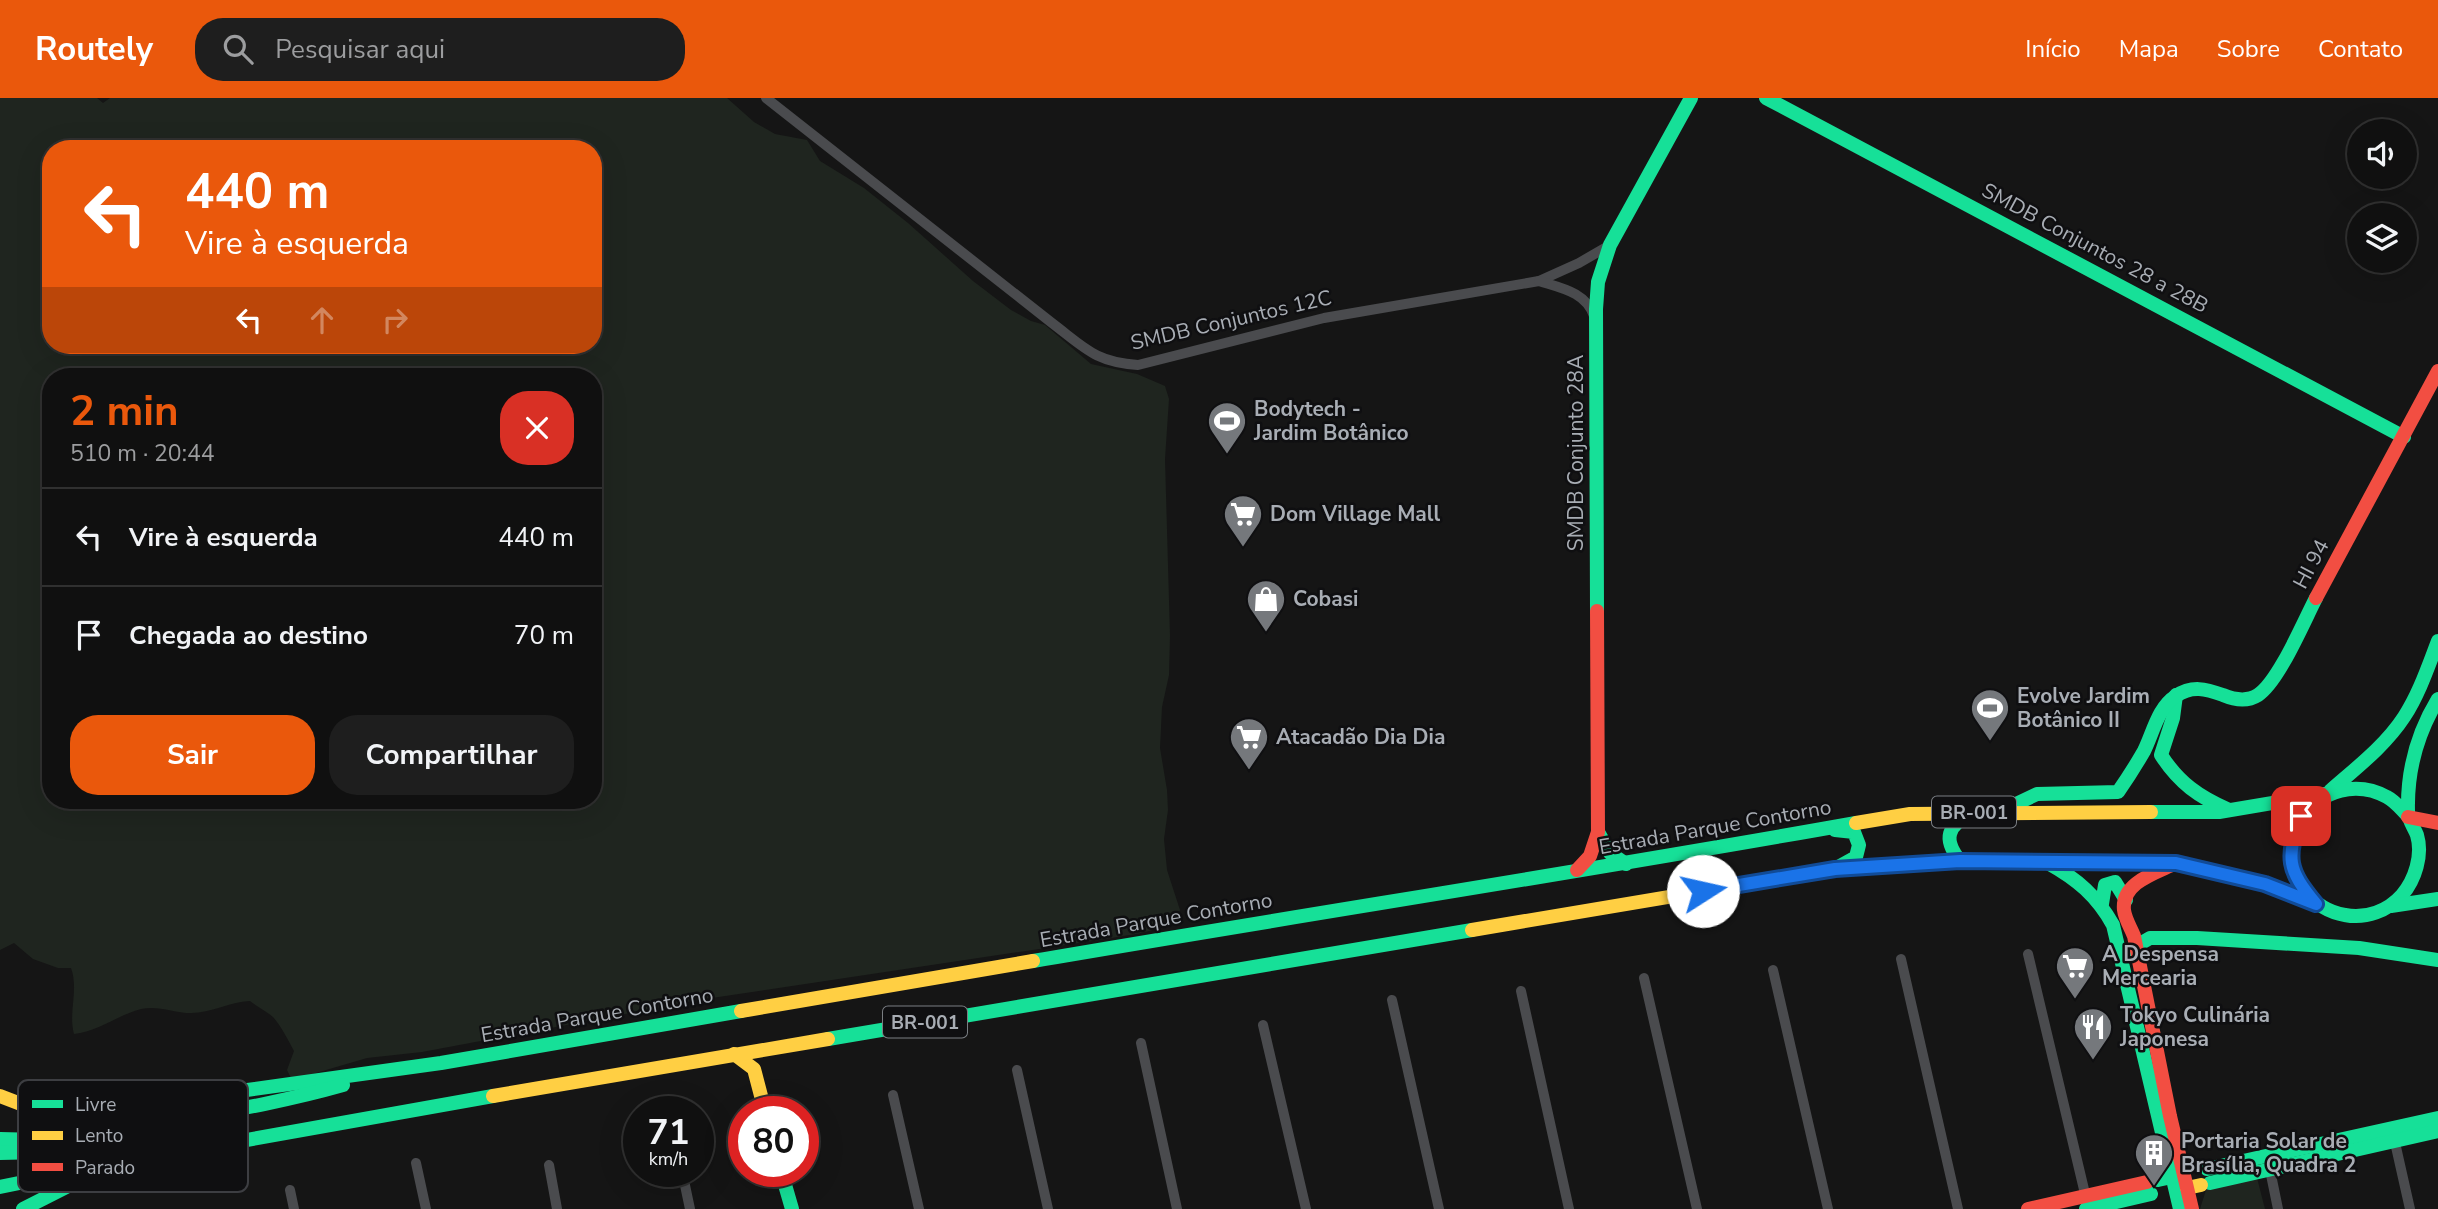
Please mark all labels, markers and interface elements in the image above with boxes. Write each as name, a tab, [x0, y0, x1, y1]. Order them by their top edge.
search box	[195, 18, 685, 81]
text: Routely	[35, 27, 153, 72]
icon: search	[219, 30, 257, 68]
text: Pesquisar aqui	[275, 32, 445, 67]
text: Início	[2025, 33, 2081, 65]
text: Mapa	[2119, 33, 2179, 65]
text: Sobre	[2217, 33, 2280, 65]
text: Contato	[2318, 33, 2403, 65]
map controls	[2347, 119, 2417, 273]
button: sound	[2347, 119, 2417, 189]
text: 440 m	[185, 158, 329, 225]
icon: left	[70, 168, 161, 259]
street label: SMDB Conjuntos 28 a 28B	[1977, 176, 2213, 320]
button: layers	[2347, 203, 2417, 273]
text: Vire à esquerda	[185, 222, 409, 265]
street label: SMDB Conjuntos 12C	[1128, 283, 1334, 357]
icon: left	[230, 301, 268, 339]
icon: ahead	[303, 301, 341, 339]
icon: right	[376, 301, 414, 339]
street label: SMDB Conjunto 28A	[1562, 355, 1590, 551]
text: 2 min	[70, 383, 179, 440]
button: close	[500, 391, 574, 465]
place label: Bodytech - Jardim Botânico	[1253, 395, 1408, 447]
sports icon: Bodytech - Jardim Botânico	[1206, 400, 1248, 455]
text: 510 m · 20:44	[70, 438, 215, 469]
supermarket icon: Dom Village Mall	[1222, 493, 1264, 548]
place label: Dom Village Mall	[1270, 500, 1441, 528]
icon: left	[70, 518, 108, 556]
text: Vire à esquerda	[129, 520, 318, 555]
text: 440 m	[498, 520, 574, 555]
street label: HI 94	[2286, 534, 2336, 594]
shop icon: Cobasi	[1245, 578, 1287, 633]
place label: Cobasi	[1293, 585, 1358, 613]
icon: arrive	[70, 616, 108, 654]
text: Chegada ao destino	[129, 618, 368, 653]
text: 70 m	[514, 618, 574, 653]
place label: Evolve Jardim Botânico II	[2017, 682, 2150, 734]
sports icon: Evolve Jardim Botânico II	[1969, 687, 2011, 742]
button: Sair	[70, 715, 315, 795]
button: Compartilhar	[329, 715, 574, 795]
supermarket icon: Atacadão Dia Dia	[1228, 716, 1270, 771]
place label: Atacadão Dia Dia	[1276, 723, 1445, 751]
pin	[2271, 786, 2331, 846]
street label: Estrada Parque Contorno	[1597, 793, 1833, 861]
road number: BR-001	[1932, 796, 2016, 828]
icon: arrive	[2282, 797, 2320, 835]
position arrow	[1666, 854, 1740, 928]
street label: Estrada Parque Contorno	[1038, 886, 1274, 954]
place label: A Despensa Mercearia	[2102, 940, 2219, 992]
supermarket icon: A Despensa Mercearia	[2054, 945, 2096, 1000]
street label: Estrada Parque Contorno	[479, 981, 715, 1049]
place label: Tokyo Culinária Japonesa	[2119, 1001, 2270, 1053]
road number: BR-001	[883, 1006, 967, 1038]
restaurant icon: Tokyo Culinária Japonesa	[2072, 1006, 2114, 1061]
legend	[18, 1080, 248, 1192]
text: Livre	[75, 1092, 116, 1118]
speed limit sign: 80	[728, 1096, 819, 1187]
text: 71	[647, 1109, 690, 1156]
text: Lento	[75, 1123, 123, 1149]
place label: Portaria Solar de Brasília, Quadra 2	[2181, 1127, 2356, 1179]
building icon: Portaria Solar de Brasília, Quadra 2	[2133, 1132, 2175, 1187]
text: km/h	[649, 1147, 688, 1171]
text: Parado	[75, 1155, 135, 1181]

